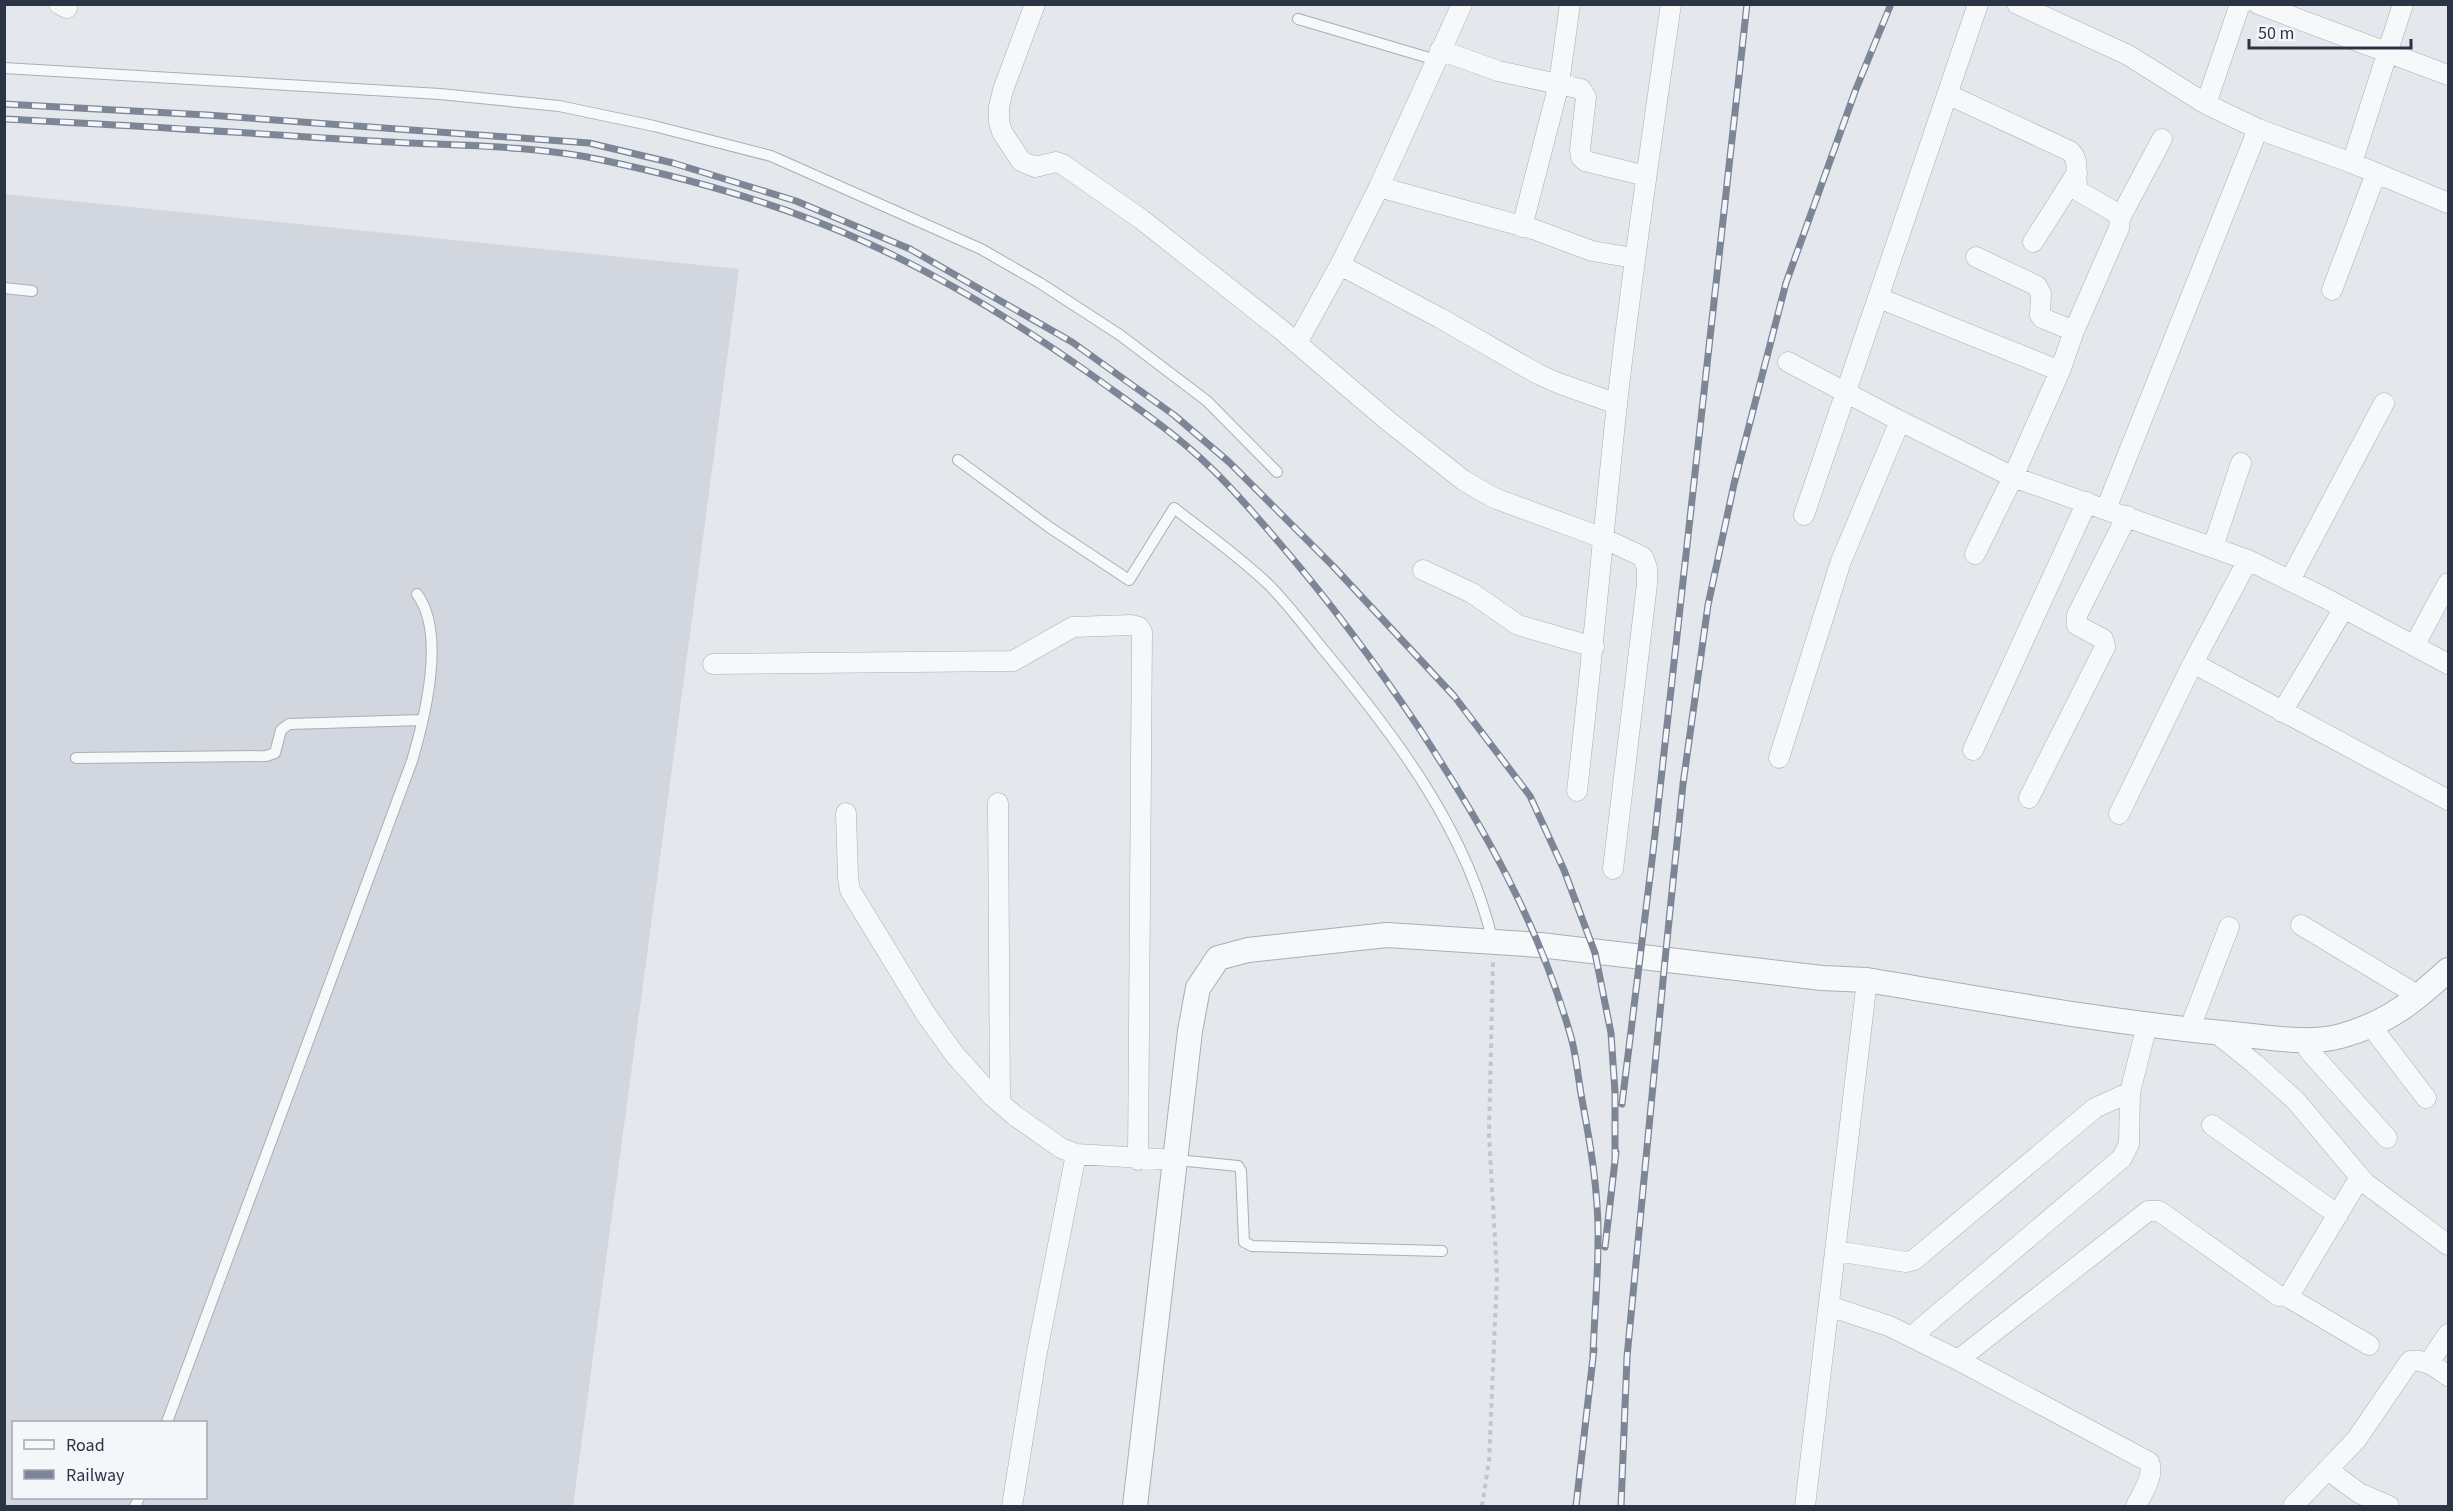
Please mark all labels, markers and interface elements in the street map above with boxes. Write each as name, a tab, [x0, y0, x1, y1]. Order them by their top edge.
scale bar	[2249, 12, 2411, 50]
text: 50 m	[2258, 21, 2294, 46]
legend	[12, 1421, 207, 1499]
text: Road	[66, 1433, 105, 1458]
text: Railway	[66, 1463, 125, 1488]

